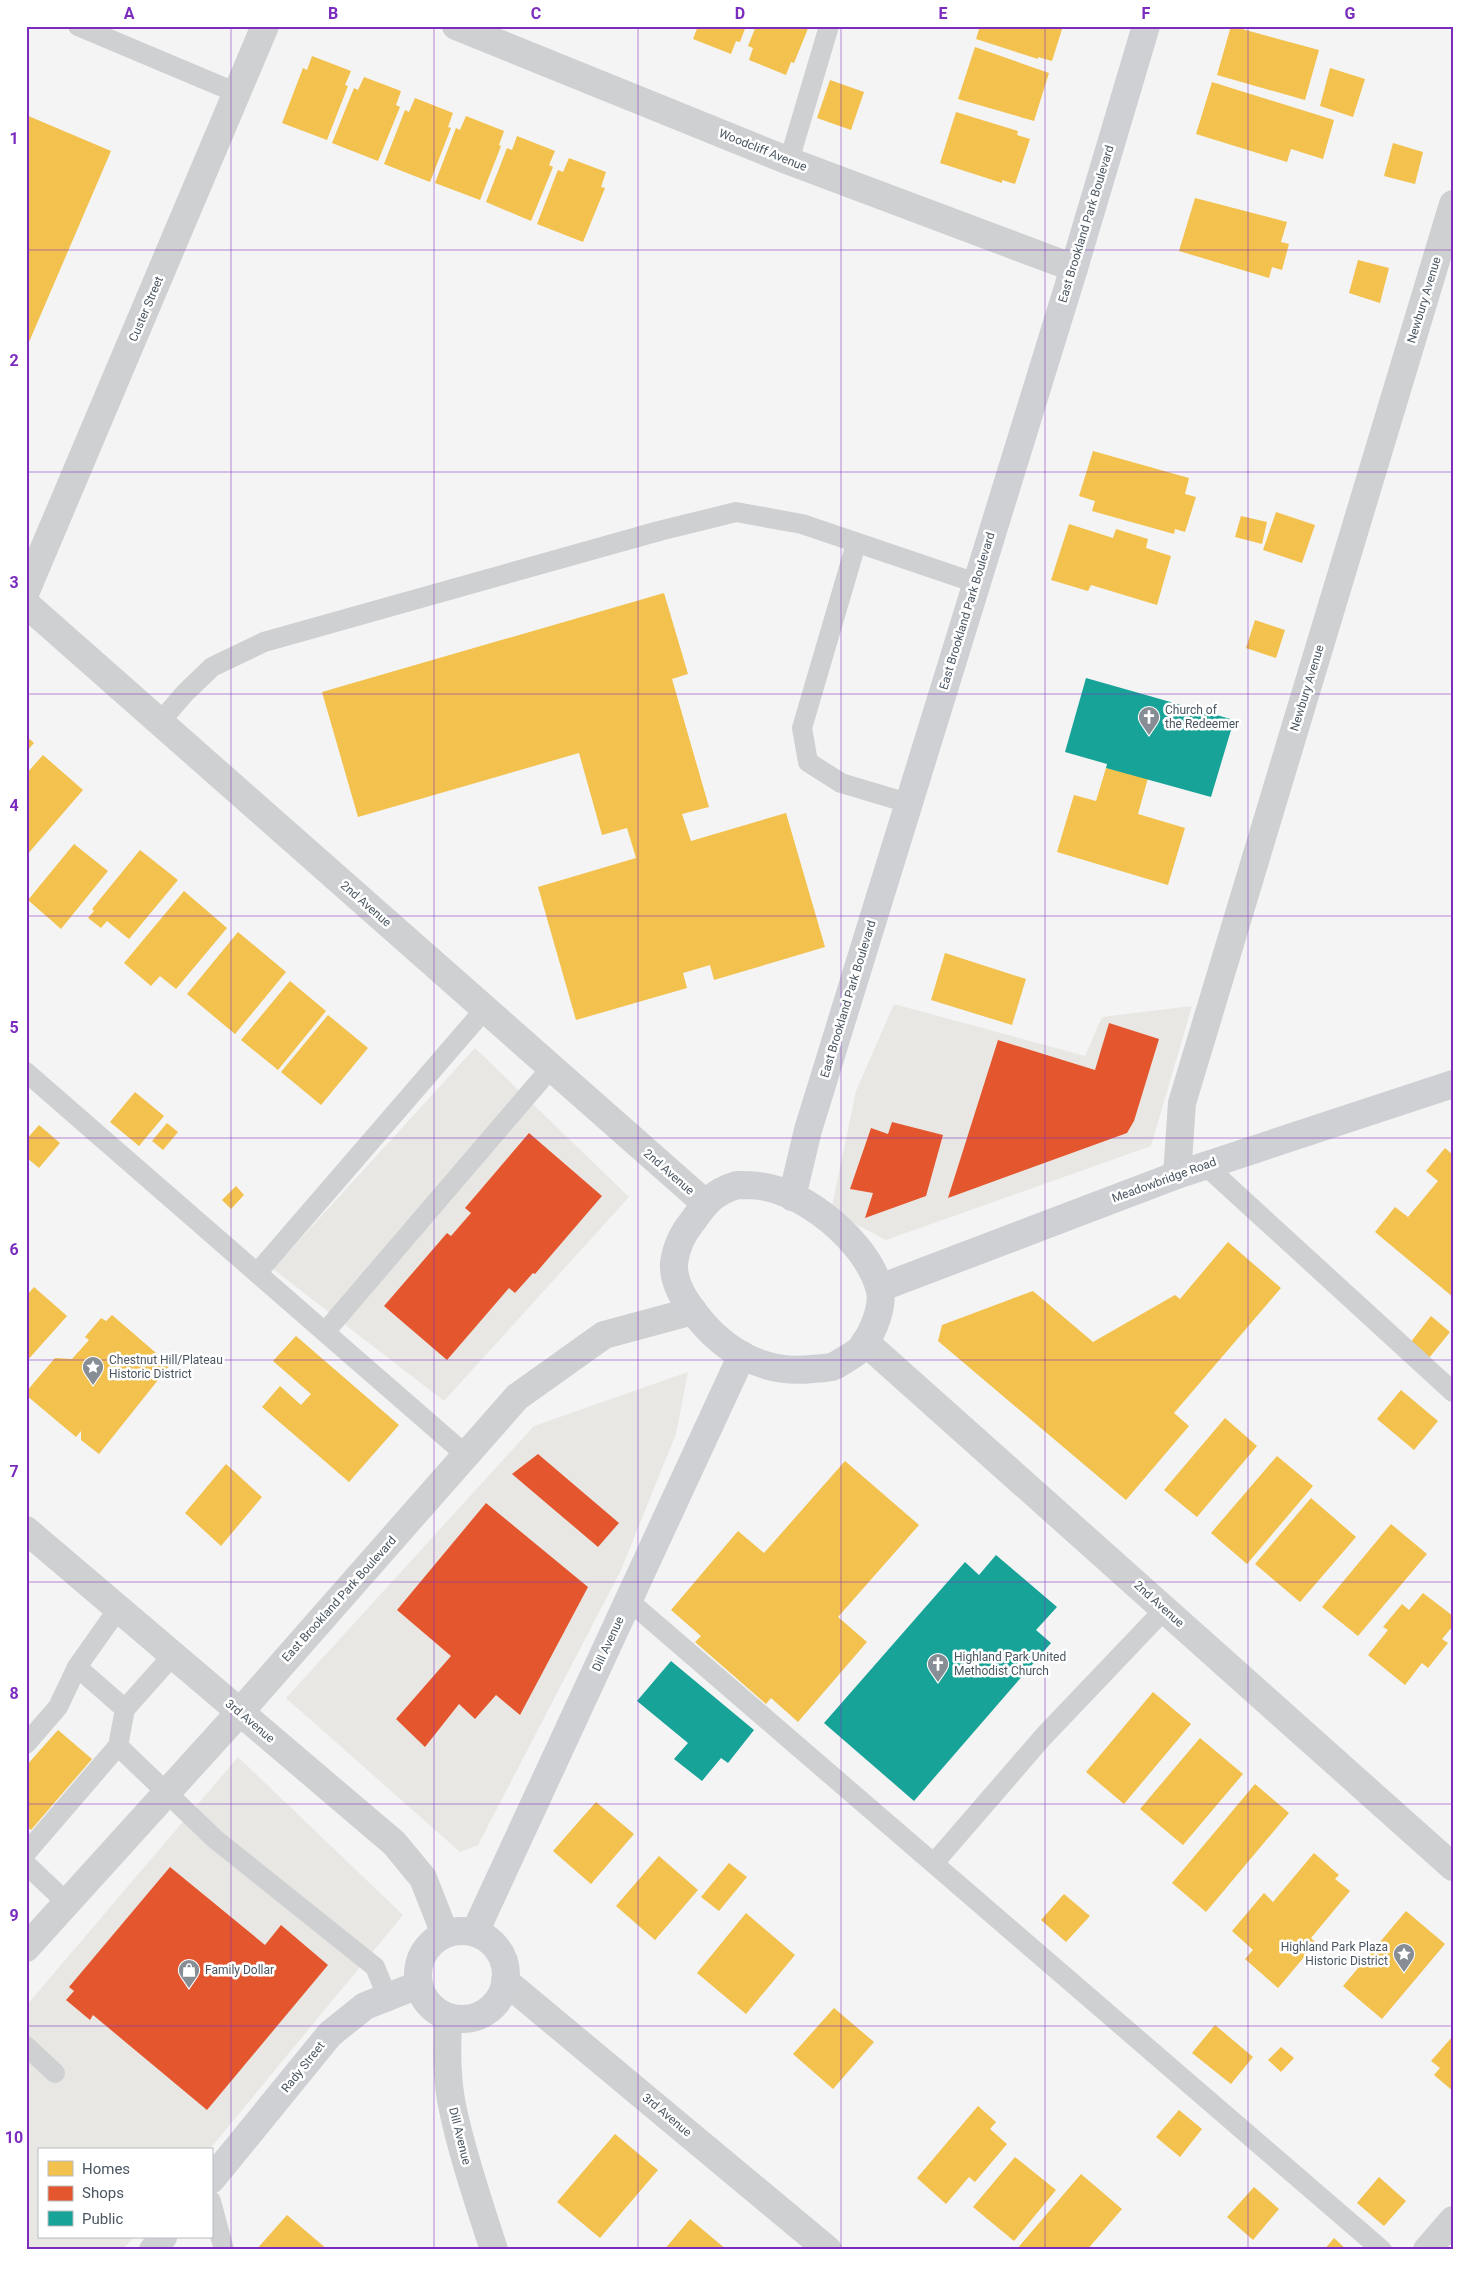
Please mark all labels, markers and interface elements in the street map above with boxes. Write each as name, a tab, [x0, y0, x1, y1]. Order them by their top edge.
text: A	[124, 4, 135, 23]
text: B	[328, 4, 338, 23]
text: C	[531, 4, 541, 23]
text: D	[735, 4, 745, 23]
text: E	[939, 4, 948, 23]
text: F	[1142, 4, 1151, 23]
text: G	[1345, 4, 1356, 23]
street label: Woodcliff Avenue	[717, 126, 809, 174]
text: 1	[9, 129, 19, 148]
street label: East Brookland Park Boulevard	[1055, 144, 1117, 304]
street label: Newbury Avenue	[1404, 255, 1444, 345]
street label: Custer Street	[126, 274, 166, 344]
text: 2	[9, 351, 19, 370]
street label: East Brookland Park Boulevard	[936, 531, 998, 691]
text: 3	[9, 573, 19, 592]
street label: Newbury Avenue	[1287, 643, 1327, 733]
place label: Church of the Redeemer	[1165, 703, 1239, 731]
church icon: Church of the Redeemer	[1137, 705, 1161, 736]
text: 4	[9, 796, 19, 815]
street label: 2nd Avenue	[338, 878, 394, 930]
street label: East Brookland Park Boulevard	[817, 919, 879, 1079]
text: 5	[9, 1018, 19, 1037]
street label: 2nd Avenue	[641, 1146, 697, 1198]
street label: Meadowbridge Road	[1110, 1155, 1218, 1205]
text: 6	[9, 1240, 19, 1259]
place label: Chestnut Hill/Plateau Historic District	[109, 1353, 223, 1381]
place icon: Chestnut Hill/Plateau Historic District	[81, 1355, 105, 1386]
text: 7	[9, 1462, 19, 1481]
street label: East Brookland Park Boulevard	[279, 1533, 399, 1665]
street label: 2nd Avenue	[1131, 1578, 1187, 1630]
street label: Dill Avenue	[589, 1614, 627, 1674]
place label: Highland Park United Methodist Church	[954, 1650, 1066, 1678]
church icon: Highland Park United Methodist Church	[926, 1652, 950, 1683]
text: 8	[9, 1684, 19, 1703]
street label: 3rd Avenue	[223, 1696, 277, 1746]
text: 9	[9, 1906, 19, 1925]
place label: Highland Park Plaza Historic District	[1281, 1940, 1388, 1968]
place icon: Highland Park Plaza Historic District	[1392, 1942, 1416, 1973]
shop icon: Family Dollar	[177, 1958, 201, 1989]
place label: Family Dollar	[205, 1963, 274, 1977]
street label: Rady Street	[278, 2039, 328, 2095]
street label: 3rd Avenue	[640, 2090, 694, 2140]
street label: Dill Avenue	[446, 2106, 474, 2166]
text: 10	[5, 2128, 23, 2147]
legend	[38, 2148, 212, 2238]
text: Homes	[82, 2160, 130, 2178]
text: Shops	[82, 2184, 124, 2202]
text: Public	[82, 2210, 123, 2228]

